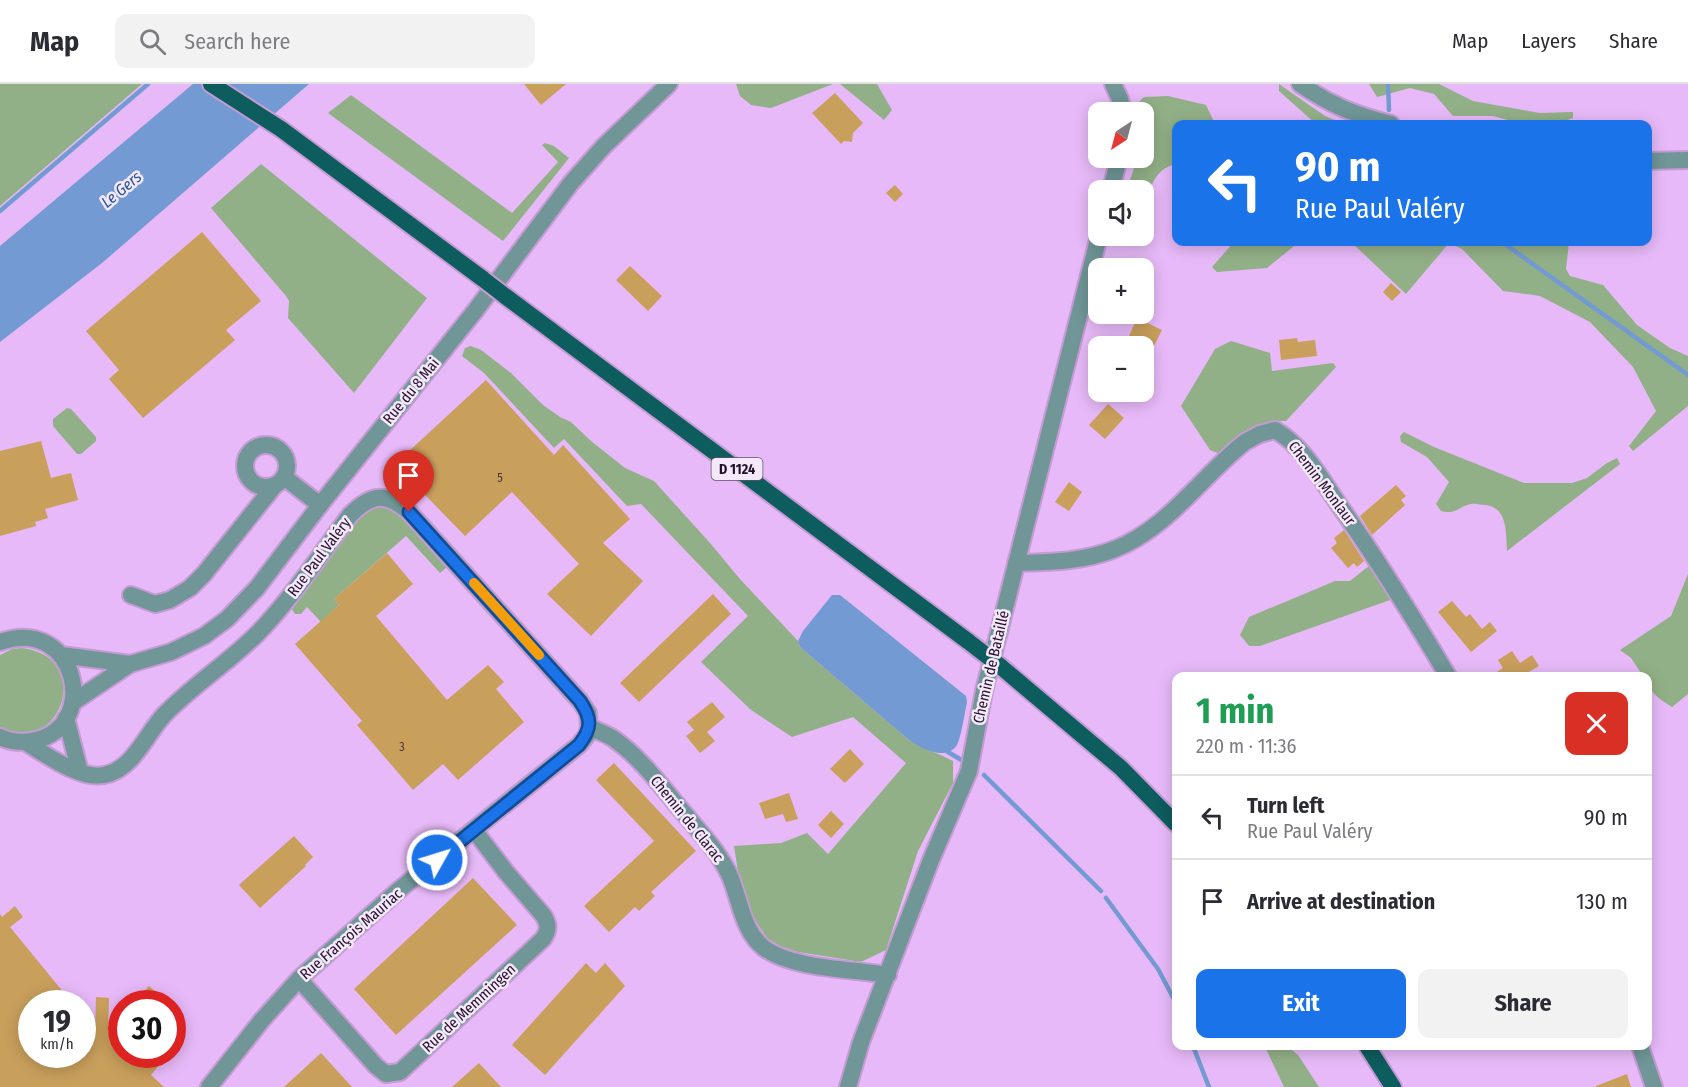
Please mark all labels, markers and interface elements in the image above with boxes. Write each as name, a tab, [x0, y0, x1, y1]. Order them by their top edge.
search box	[115, 14, 535, 68]
text: Map	[30, 25, 79, 58]
icon: search	[136, 25, 169, 58]
text: Search here	[184, 28, 290, 55]
text: Map	[1452, 28, 1488, 54]
text: Layers	[1521, 28, 1576, 54]
text: Share	[1609, 28, 1658, 54]
north arrow	[1088, 102, 1154, 168]
map controls	[1088, 102, 1154, 402]
text: 90 m	[1295, 142, 1380, 192]
icon: left	[1196, 144, 1274, 222]
water label: Le Gers	[97, 167, 146, 212]
button: sound	[1088, 180, 1154, 246]
text: Rue Paul Valéry	[1295, 193, 1464, 225]
button: +	[1088, 258, 1154, 324]
button: −	[1088, 336, 1154, 402]
street label: Rue du 8 Mai	[379, 355, 443, 427]
street label: Chemin Monlaur	[1285, 438, 1360, 529]
pin	[383, 450, 434, 512]
road number: D 1124	[712, 458, 762, 480]
icon: arrive	[392, 459, 425, 492]
house number: 5	[497, 471, 503, 485]
street label: Rue Paul Valéry	[283, 514, 355, 600]
street label: Chemin de Bataillé	[969, 609, 1013, 725]
text: 1 min	[1196, 689, 1274, 733]
button: close	[1565, 692, 1628, 755]
text: 220 m · 11:36	[1196, 734, 1296, 758]
house number: 3	[399, 740, 405, 754]
street label: Chemin de Clarac	[647, 772, 728, 866]
text: Turn left	[1247, 792, 1325, 819]
icon: left	[1196, 801, 1229, 834]
text: 90 m	[1584, 804, 1628, 831]
text: Rue Paul Valéry	[1247, 819, 1373, 843]
position arrow	[405, 828, 469, 892]
street label: Rue François Mauriac	[296, 884, 406, 983]
icon: arrive	[1196, 885, 1229, 918]
text: Arrive at destination	[1247, 888, 1435, 915]
text: 130 m	[1576, 888, 1628, 915]
street label: Rue de Memmingen	[419, 960, 519, 1056]
button: Exit	[1196, 969, 1406, 1038]
button: Share	[1418, 969, 1628, 1038]
speed limit sign: 30	[108, 990, 186, 1068]
text: 19	[43, 1004, 71, 1040]
text: km/h	[40, 1035, 74, 1053]

